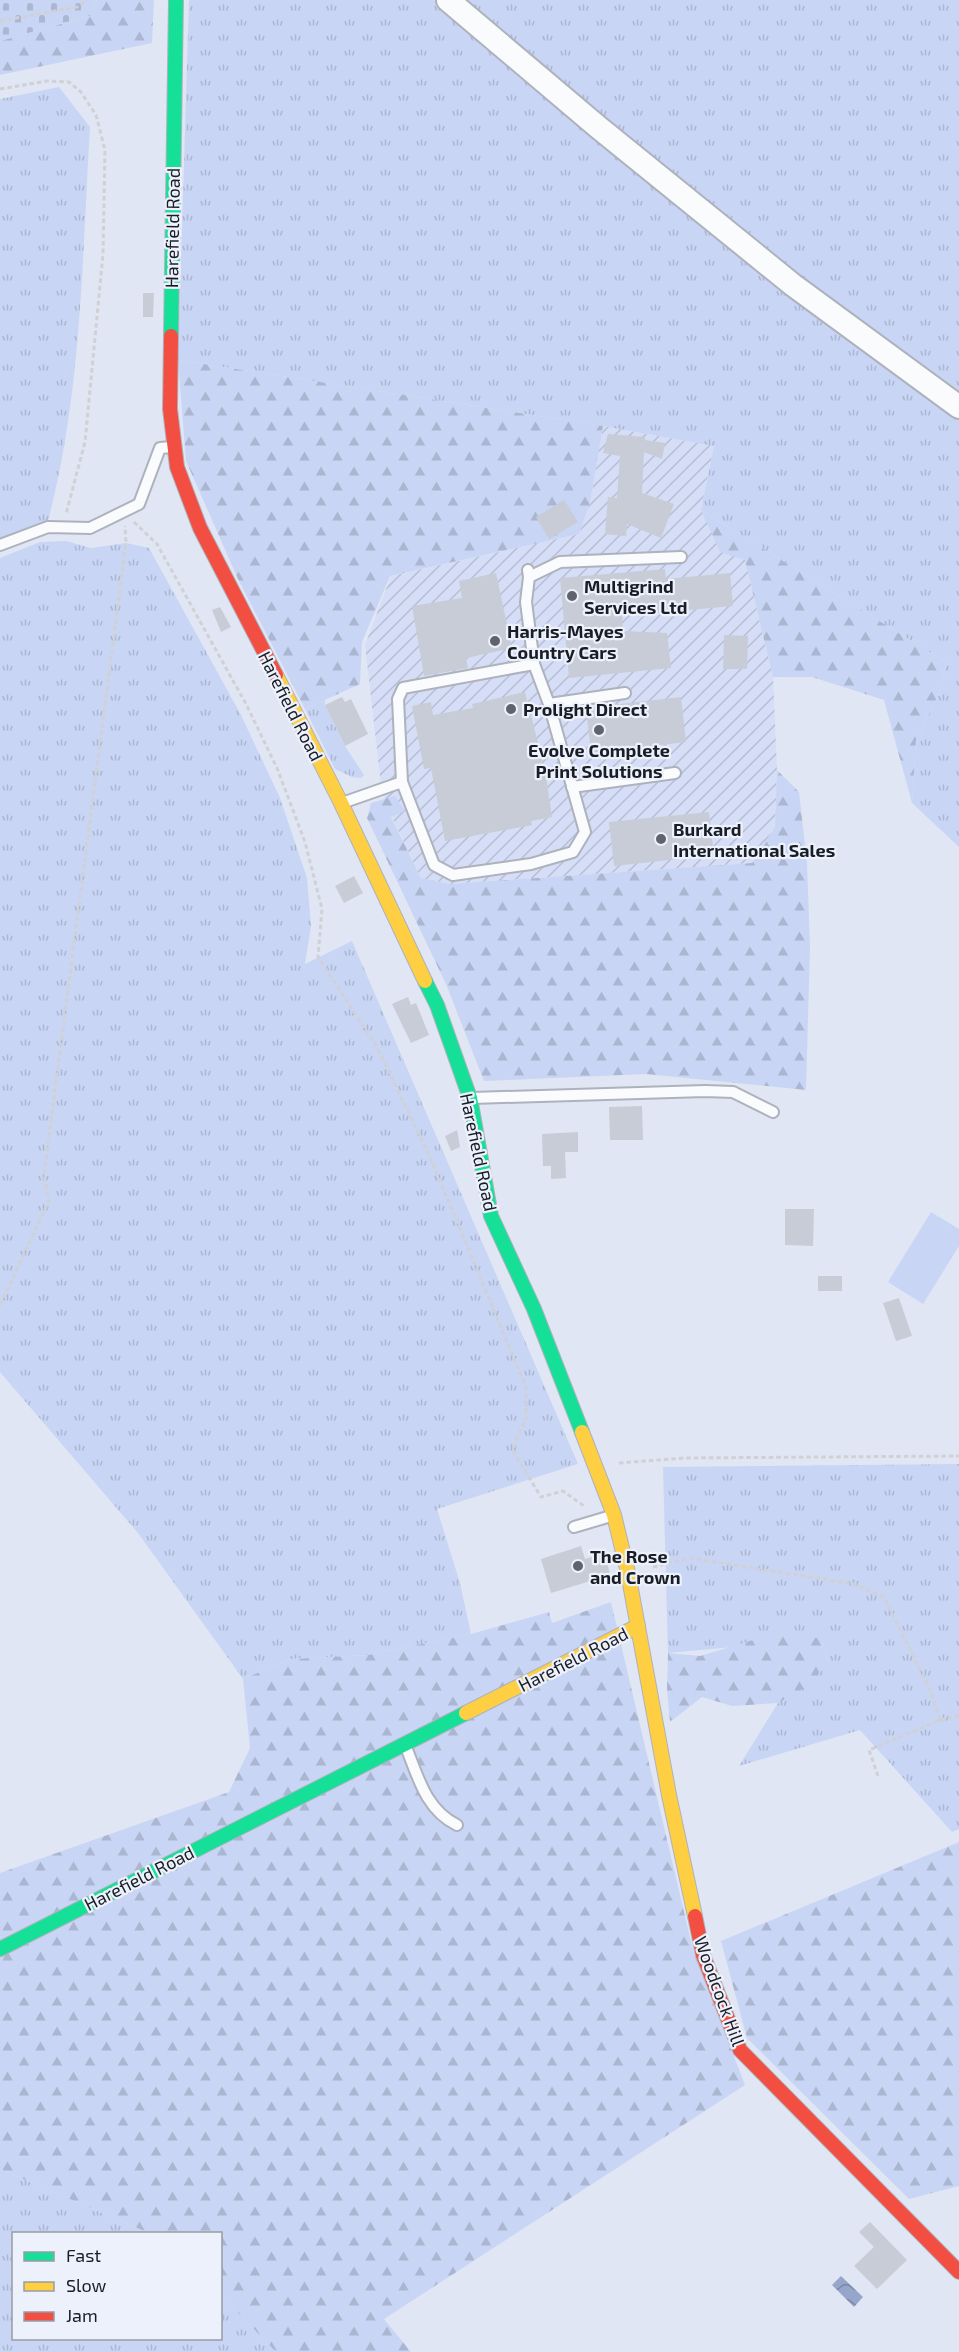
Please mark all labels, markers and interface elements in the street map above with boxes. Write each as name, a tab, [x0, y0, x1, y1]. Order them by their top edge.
street label: Harefield Road	[160, 168, 184, 288]
place label: Multigrind Services Ltd	[584, 575, 687, 618]
marker: Multigrind Services Ltd	[565, 589, 579, 603]
place label: Harris-Mayes Country Cars	[507, 620, 623, 663]
marker: Harris-Mayes Country Cars	[488, 634, 502, 648]
street label: Harefield Road	[254, 647, 328, 765]
place label: Prolight Direct	[523, 698, 648, 720]
marker: Prolight Direct	[504, 702, 518, 716]
marker: Evolve Complete Print Solutions	[592, 723, 606, 737]
place label: Evolve Complete Print Solutions	[528, 739, 670, 782]
place label: Burkard International Sales	[673, 818, 835, 861]
marker: Burkard International Sales	[654, 832, 668, 846]
street label: Harefield Road	[456, 1091, 502, 1213]
place label: The Rose and Crown	[590, 1545, 680, 1588]
marker: The Rose and Crown	[571, 1559, 585, 1573]
street label: Harefield Road	[514, 1622, 632, 1696]
street label: Harefield Road	[80, 1841, 198, 1915]
street label: Woodcock Hill	[690, 1933, 750, 2050]
legend	[12, 2232, 222, 2340]
text: Fast	[66, 2244, 101, 2266]
text: Slow	[66, 2274, 107, 2296]
text: Jam	[66, 2304, 98, 2326]

